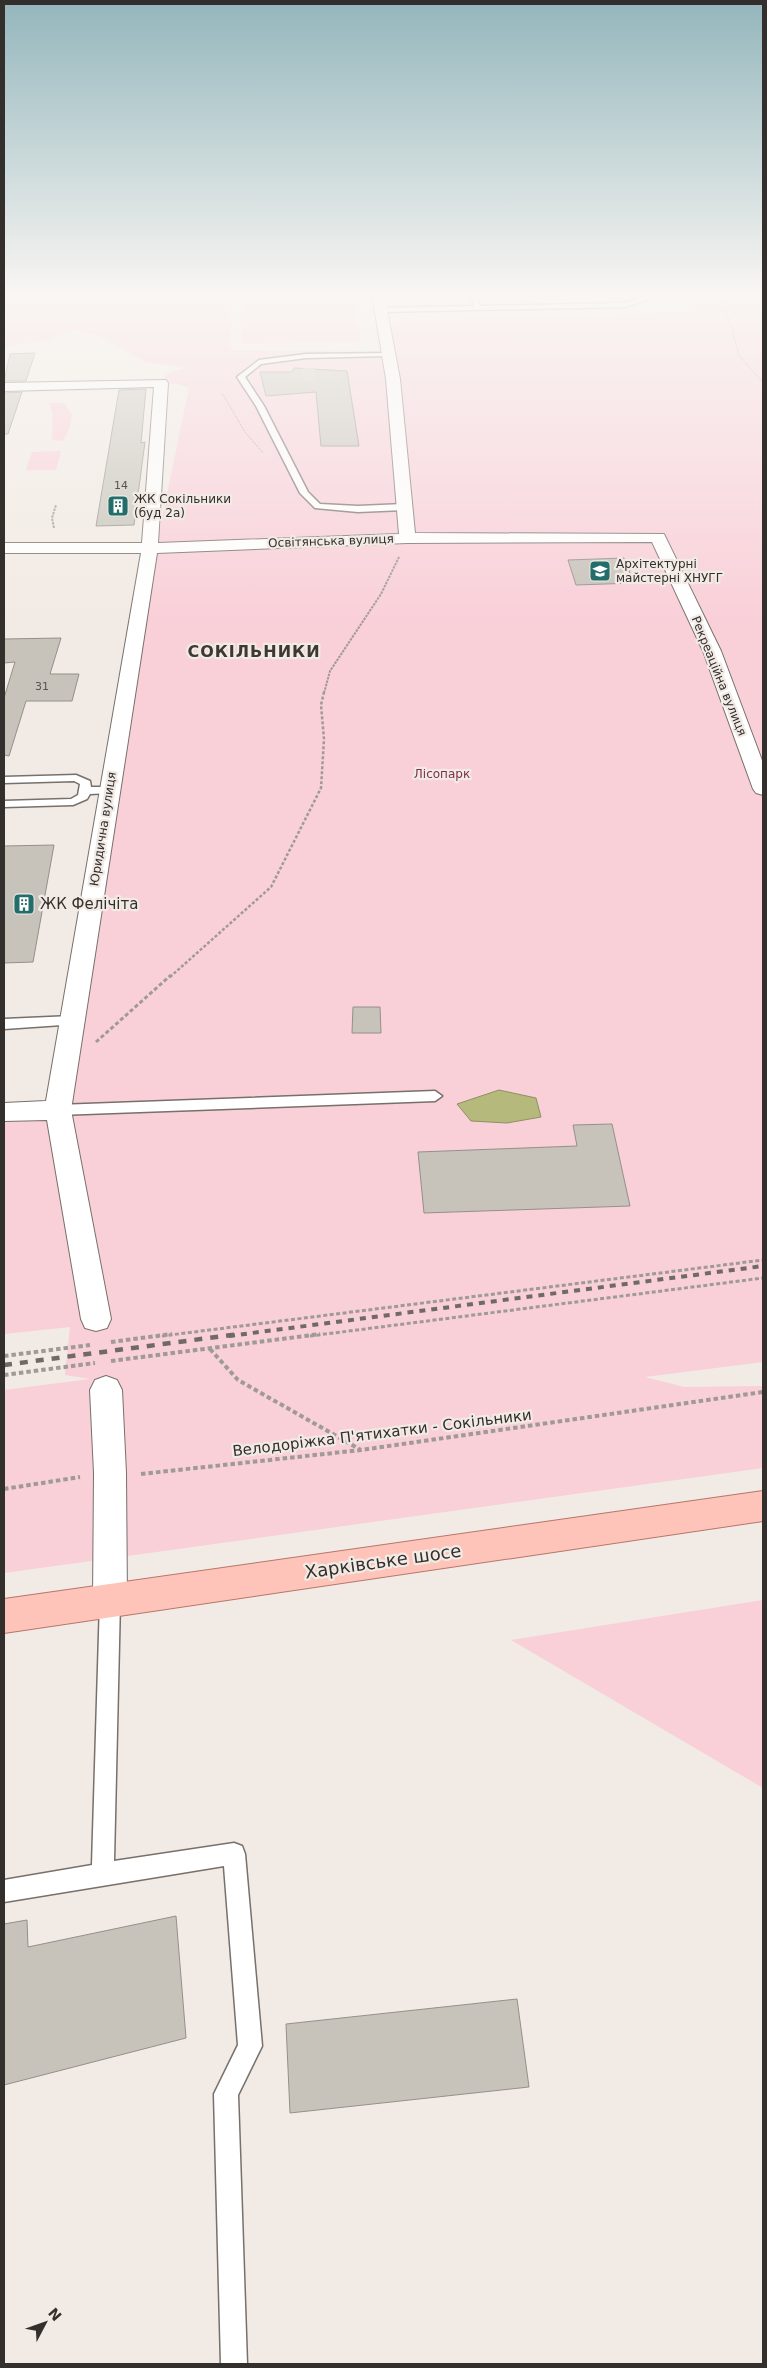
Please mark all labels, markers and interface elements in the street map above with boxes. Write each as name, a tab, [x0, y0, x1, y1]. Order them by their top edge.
house number: 14	[114, 479, 128, 492]
place label: ЖК Сокільники (буд 2а)	[134, 492, 231, 520]
building icon: ЖК Сокільники (буд 2а)	[106, 494, 130, 518]
street label: Освітянська вулиця	[268, 532, 394, 550]
place label: Архітектурні майстерні ХНУГГ	[616, 557, 723, 585]
school or university icon: Архітектурні майстерні ХНУГГ	[588, 559, 612, 583]
street label: Рекреаційна вулиця	[689, 614, 749, 738]
district label: СОКІЛЬНИКИ	[187, 642, 321, 661]
house number: 31	[35, 680, 49, 693]
park label: Лісопарк	[414, 767, 470, 781]
street label: Юридична вулиця	[87, 771, 119, 887]
building icon: ЖК Фелічіта	[12, 892, 36, 916]
place label: ЖК Фелічіта	[40, 895, 138, 913]
street label: Велодоріжка П'ятихатки - Сокільники	[231, 1406, 533, 1460]
street label: Харківське шосе	[303, 1540, 463, 1582]
north arrow	[20, 2298, 70, 2348]
text: N	[45, 2305, 65, 2324]

